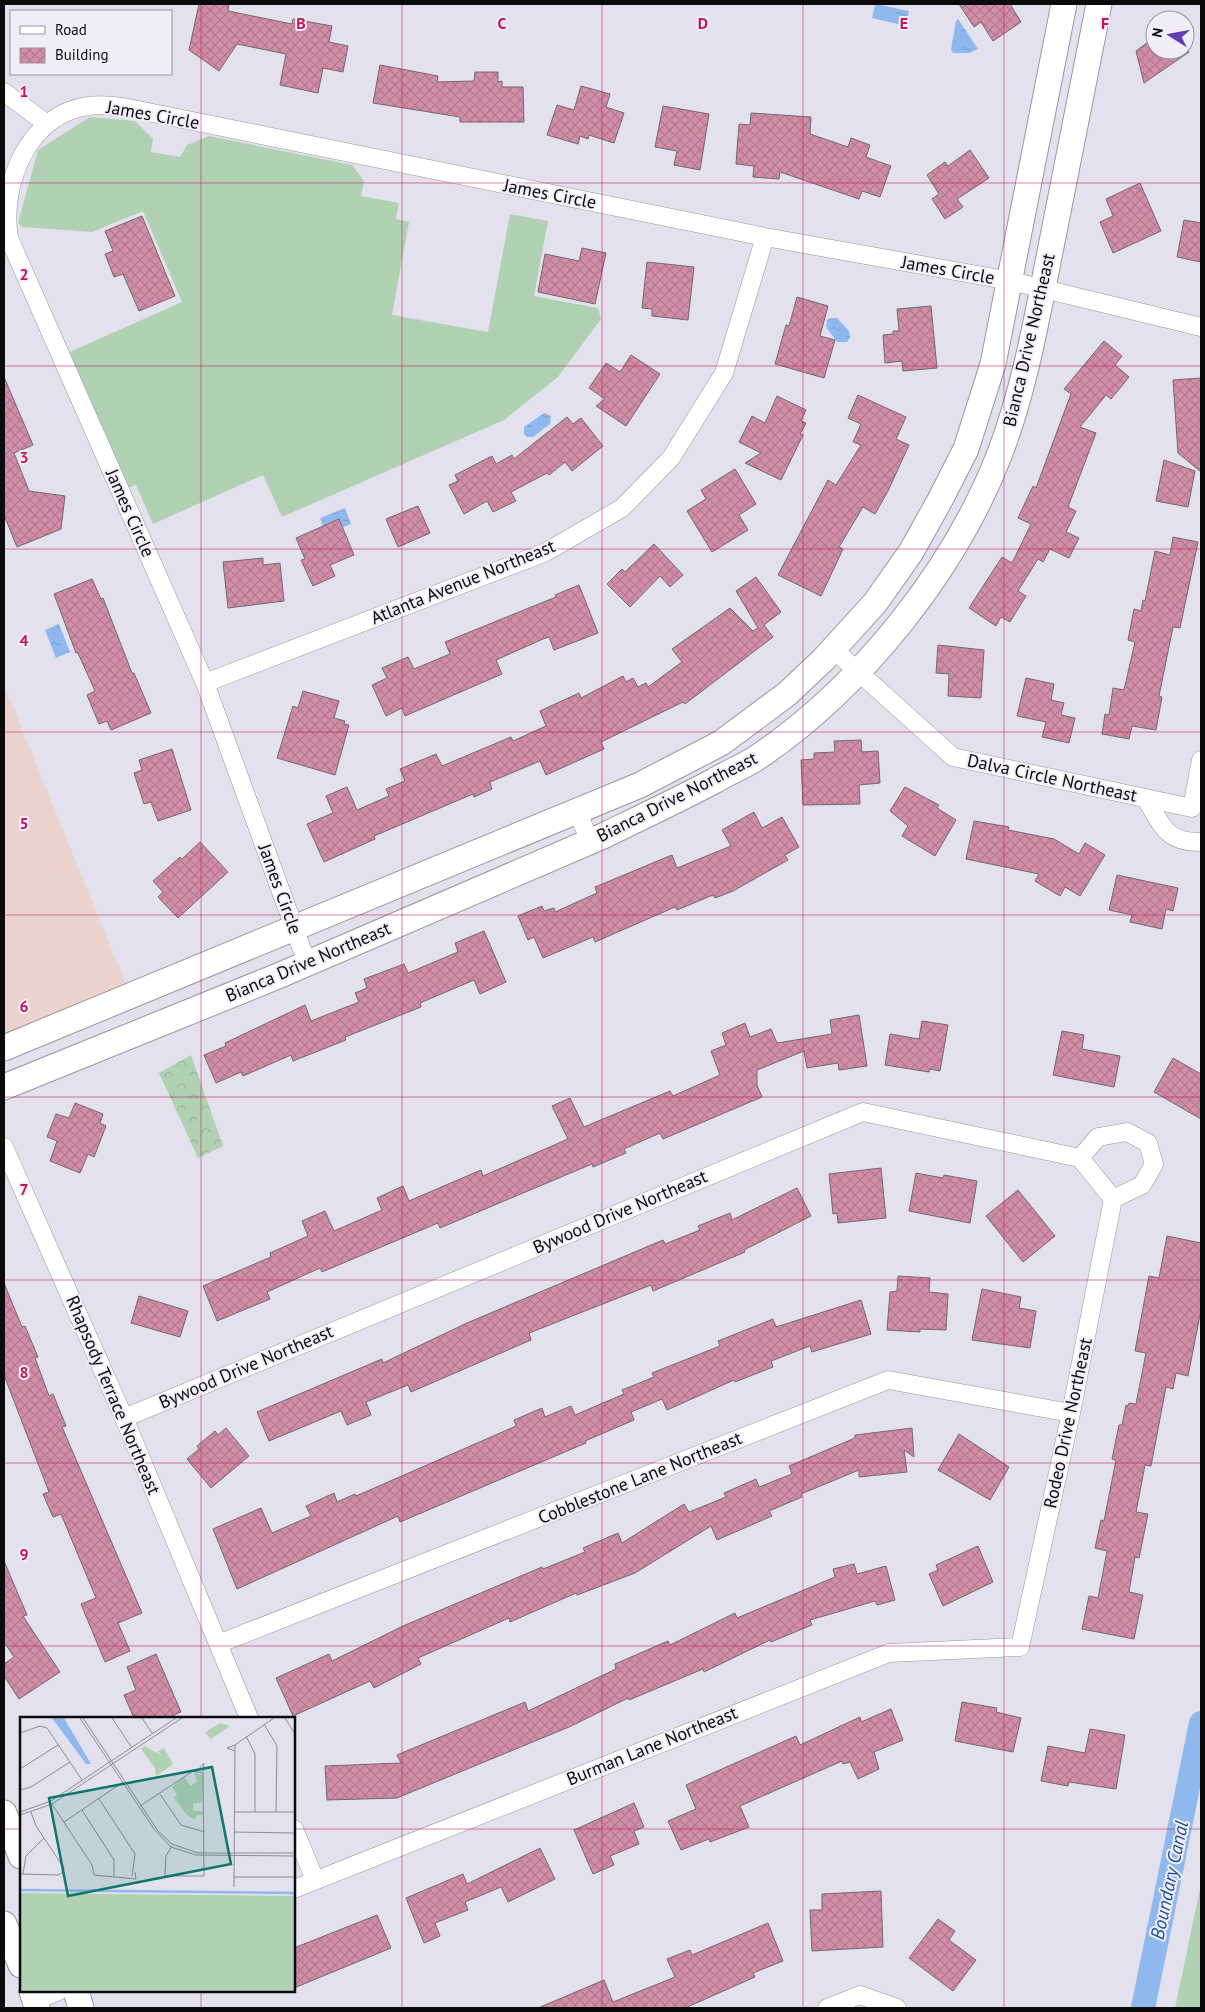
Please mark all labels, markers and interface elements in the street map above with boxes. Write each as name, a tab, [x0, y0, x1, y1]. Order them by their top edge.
legend	[10, 10, 172, 75]
north arrow	[1145, 10, 1195, 60]
text: B	[296, 13, 306, 33]
text: C	[498, 13, 507, 33]
text: D	[698, 13, 708, 33]
text: E	[900, 13, 908, 33]
text: F	[1101, 13, 1109, 33]
text: Road	[55, 20, 87, 39]
text: N	[1148, 26, 1167, 39]
text: Building	[55, 45, 109, 64]
text: 1	[19, 81, 29, 101]
street label: James Circle	[104, 95, 201, 134]
street label: James Circle	[501, 173, 598, 214]
street label: James Circle	[899, 250, 996, 289]
street label: Bianca Drive Northeast	[997, 251, 1060, 429]
text: 2	[19, 264, 29, 284]
text: 3	[19, 447, 29, 467]
street label: James Circle	[100, 464, 160, 560]
street label: Atlanta Avenue Northeast	[367, 534, 558, 629]
text: 4	[19, 630, 29, 650]
street label: Bianca Drive Northeast	[593, 746, 761, 847]
street label: Dalva Circle Northeast	[965, 748, 1139, 807]
text: 5	[19, 813, 29, 833]
street label: James Circle	[253, 840, 307, 937]
street label: Bianca Drive Northeast	[222, 916, 394, 1007]
text: 6	[19, 996, 29, 1016]
street label: Bywood Drive Northeast	[529, 1164, 710, 1259]
text: 7	[19, 1179, 29, 1199]
street label: Rhapsody Terrace Northeast	[61, 1292, 166, 1498]
street label: Bywood Drive Northeast	[155, 1319, 336, 1414]
street label: Rodeo Drive Northeast	[1038, 1335, 1097, 1510]
text: 8	[19, 1362, 29, 1382]
street label: Cobblestone Lane Northeast	[535, 1426, 745, 1529]
text: 9	[19, 1544, 29, 1564]
street label: Burman Lane Northeast	[563, 1701, 741, 1790]
inset map	[20, 1717, 295, 1992]
water label: Boundary Canal	[1145, 1818, 1193, 1942]

